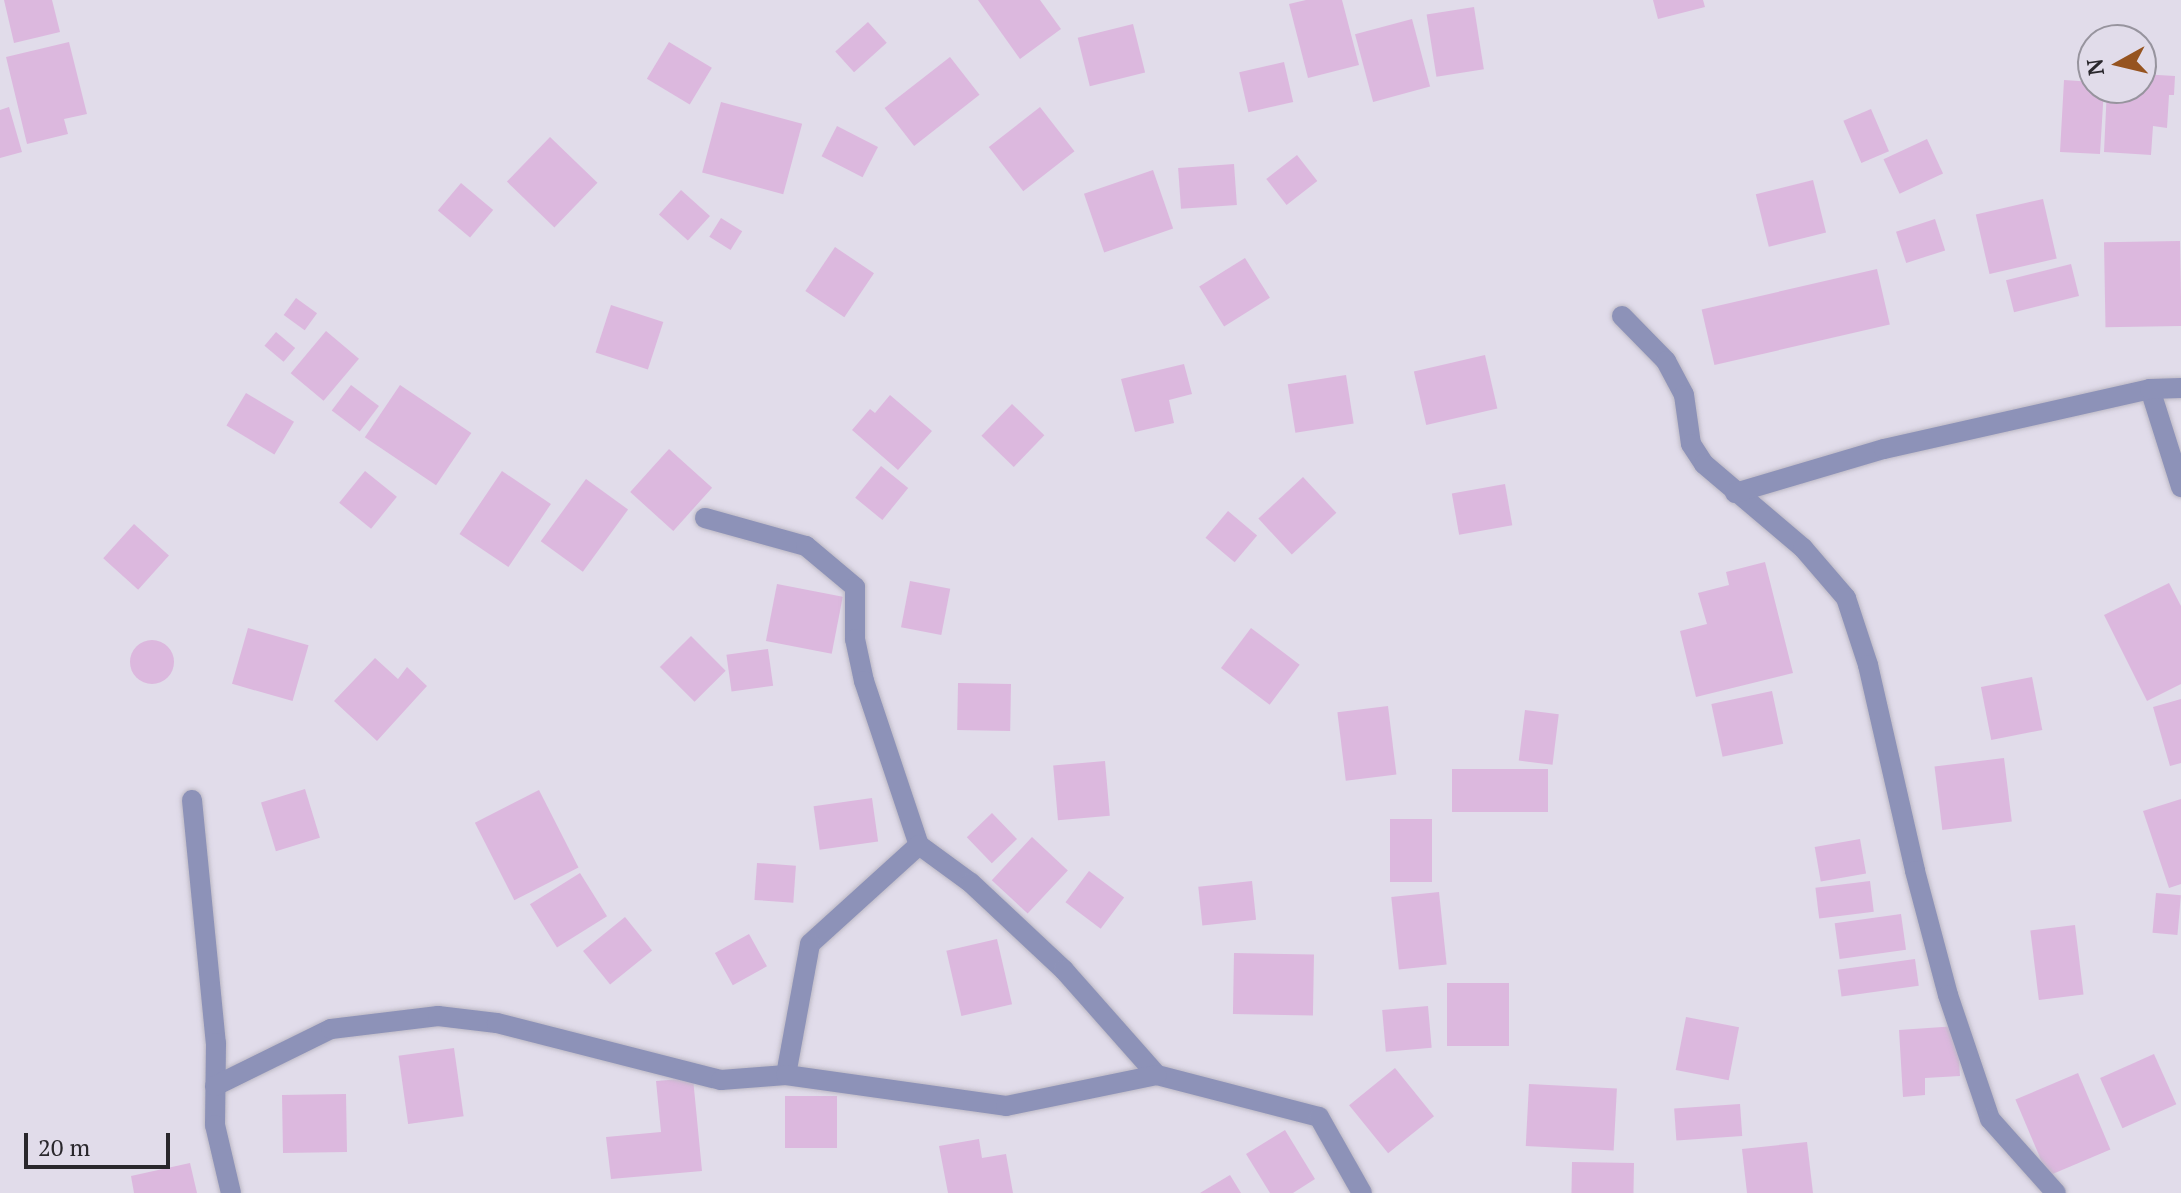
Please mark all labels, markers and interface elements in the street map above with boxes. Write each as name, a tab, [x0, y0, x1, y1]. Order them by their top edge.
north arrow	[2077, 24, 2157, 104]
text: N	[2079, 57, 2110, 77]
scale bar	[28, 1117, 174, 1167]
text: 20 m	[38, 1131, 90, 1163]

